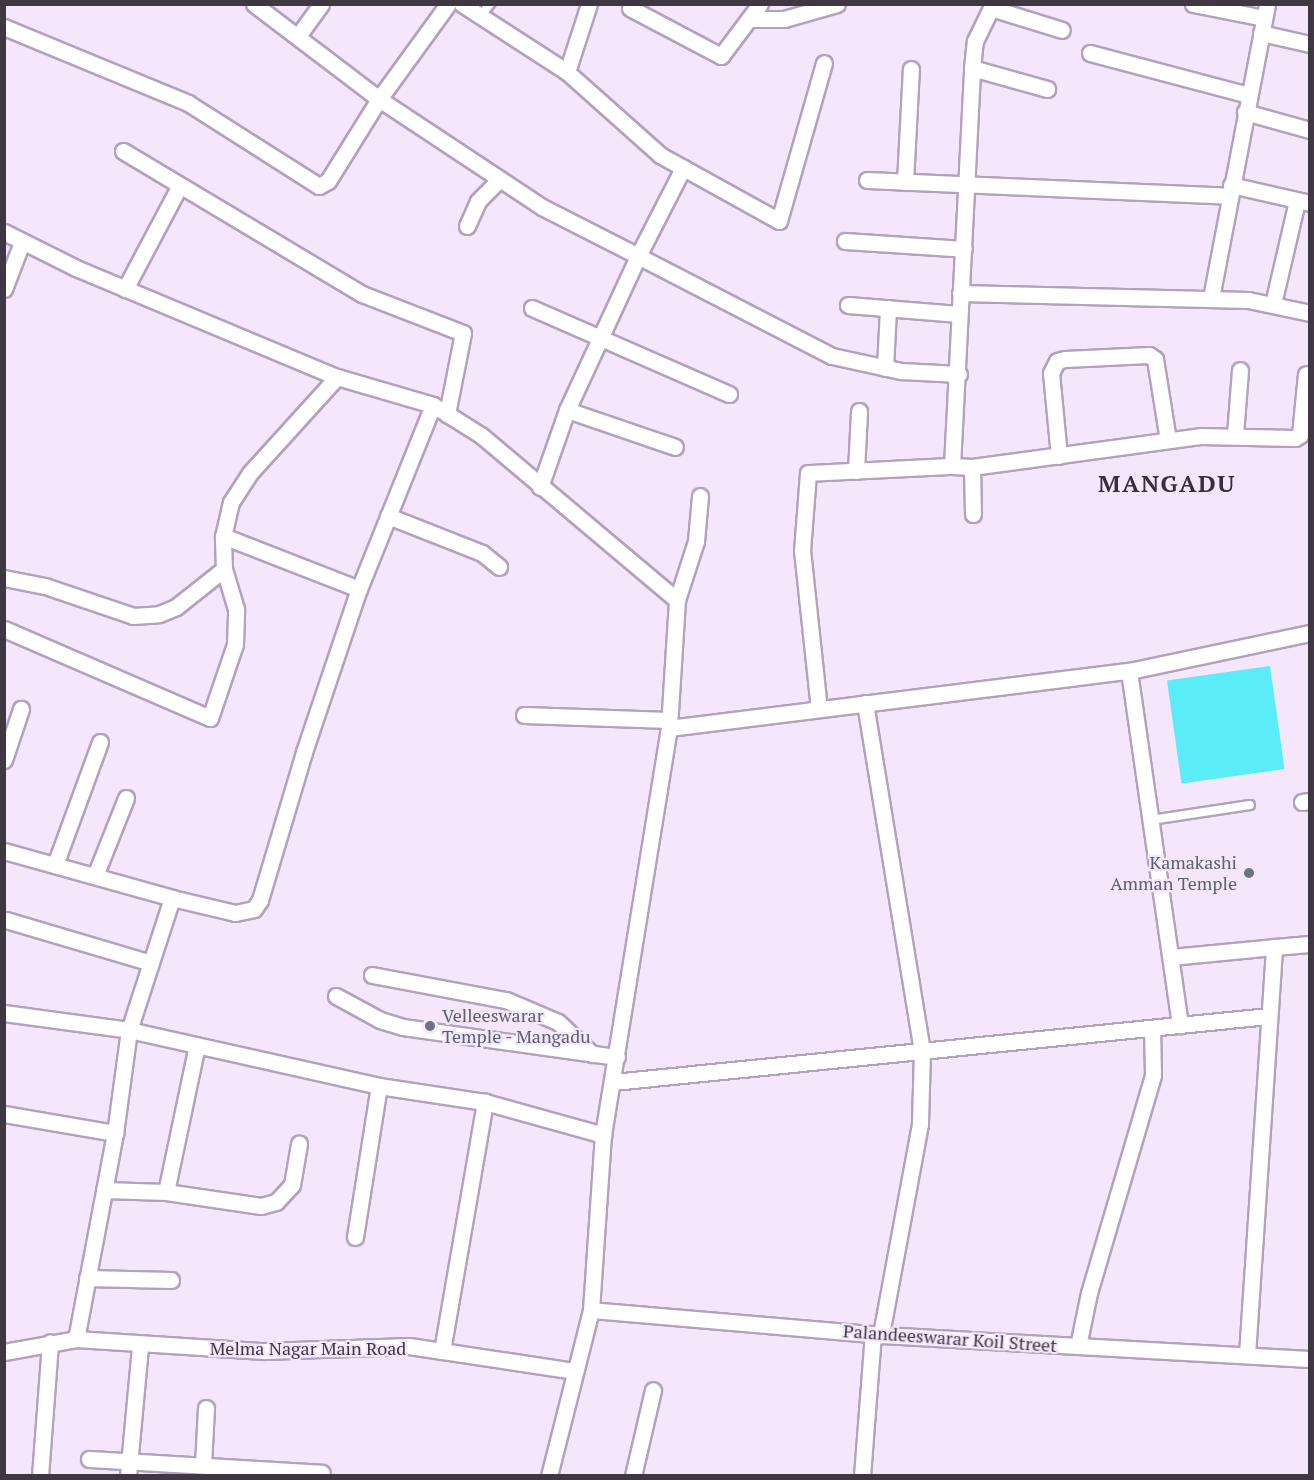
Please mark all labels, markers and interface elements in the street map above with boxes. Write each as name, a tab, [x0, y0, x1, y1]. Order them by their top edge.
district label: MANGADU	[1098, 470, 1236, 498]
place label: Kamakashi Amman Temple	[1110, 852, 1237, 894]
marker: Kamakashi Amman Temple	[1242, 866, 1256, 880]
place label: Velleeswarar Temple - Mangadu	[442, 1005, 592, 1048]
marker: Velleeswarar Temple - Mangadu	[423, 1019, 437, 1033]
street label: Palandeeswarar Koil Street	[842, 1320, 1058, 1356]
street label: Melma Nagar Main Road	[210, 1337, 406, 1359]

